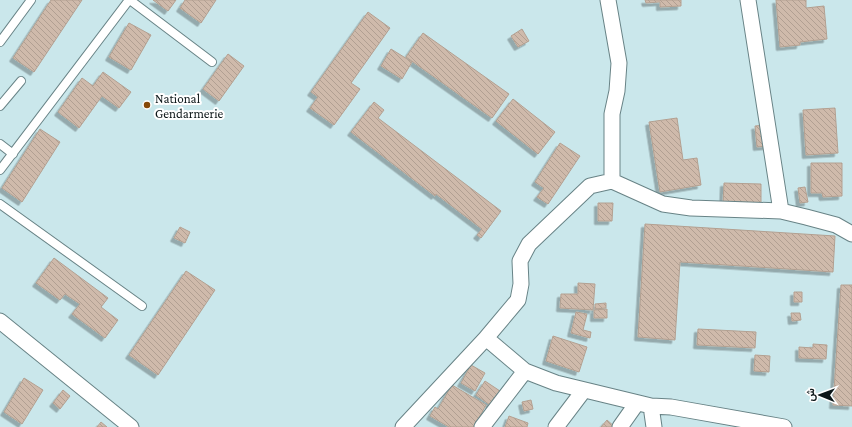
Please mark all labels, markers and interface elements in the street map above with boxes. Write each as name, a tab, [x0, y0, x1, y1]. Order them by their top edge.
place label: National Gendarmerie	[155, 91, 224, 121]
marker: National Gendarmerie	[142, 100, 152, 110]
north arrow	[800, 375, 840, 415]
text: ش	[804, 388, 817, 402]

